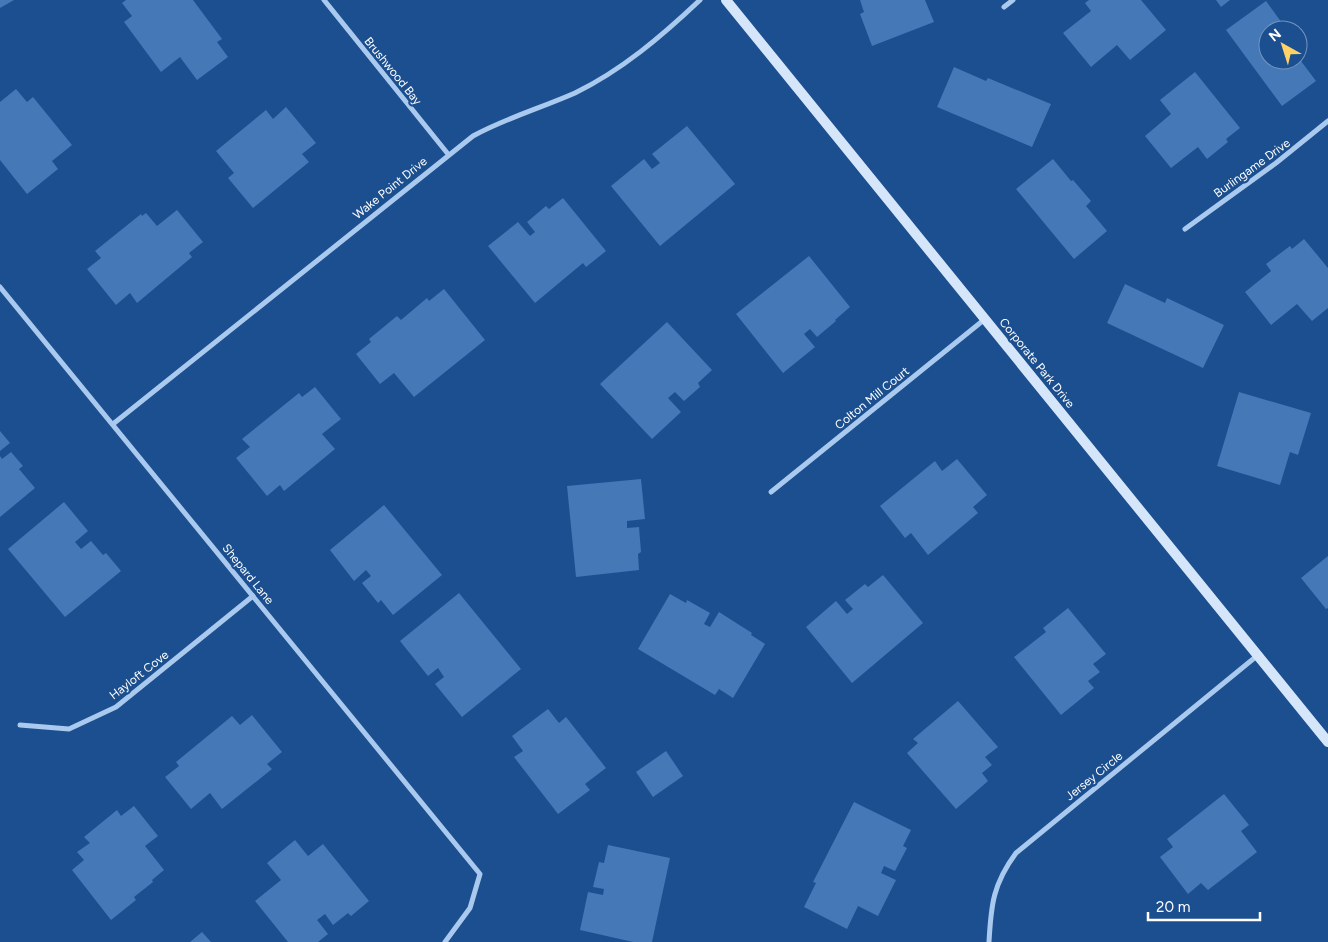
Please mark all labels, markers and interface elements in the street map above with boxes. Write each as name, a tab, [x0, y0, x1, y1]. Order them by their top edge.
north arrow	[1258, 20, 1308, 70]
text: N	[1266, 25, 1285, 45]
street label: Brushwood Bay	[361, 34, 425, 108]
street label: Burlingame Drive	[1211, 135, 1293, 200]
street label: Wake Point Drive	[350, 154, 430, 222]
street label: Corporate Park Drive	[996, 315, 1078, 411]
street label: Colton Mill Court	[832, 363, 912, 432]
street label: Shepard Lane	[219, 541, 277, 607]
street label: Hayloft Cove	[107, 647, 172, 702]
street label: Jersey Circle	[1063, 748, 1126, 803]
scale bar	[1148, 890, 1260, 922]
text: 20 m	[1156, 898, 1190, 916]

